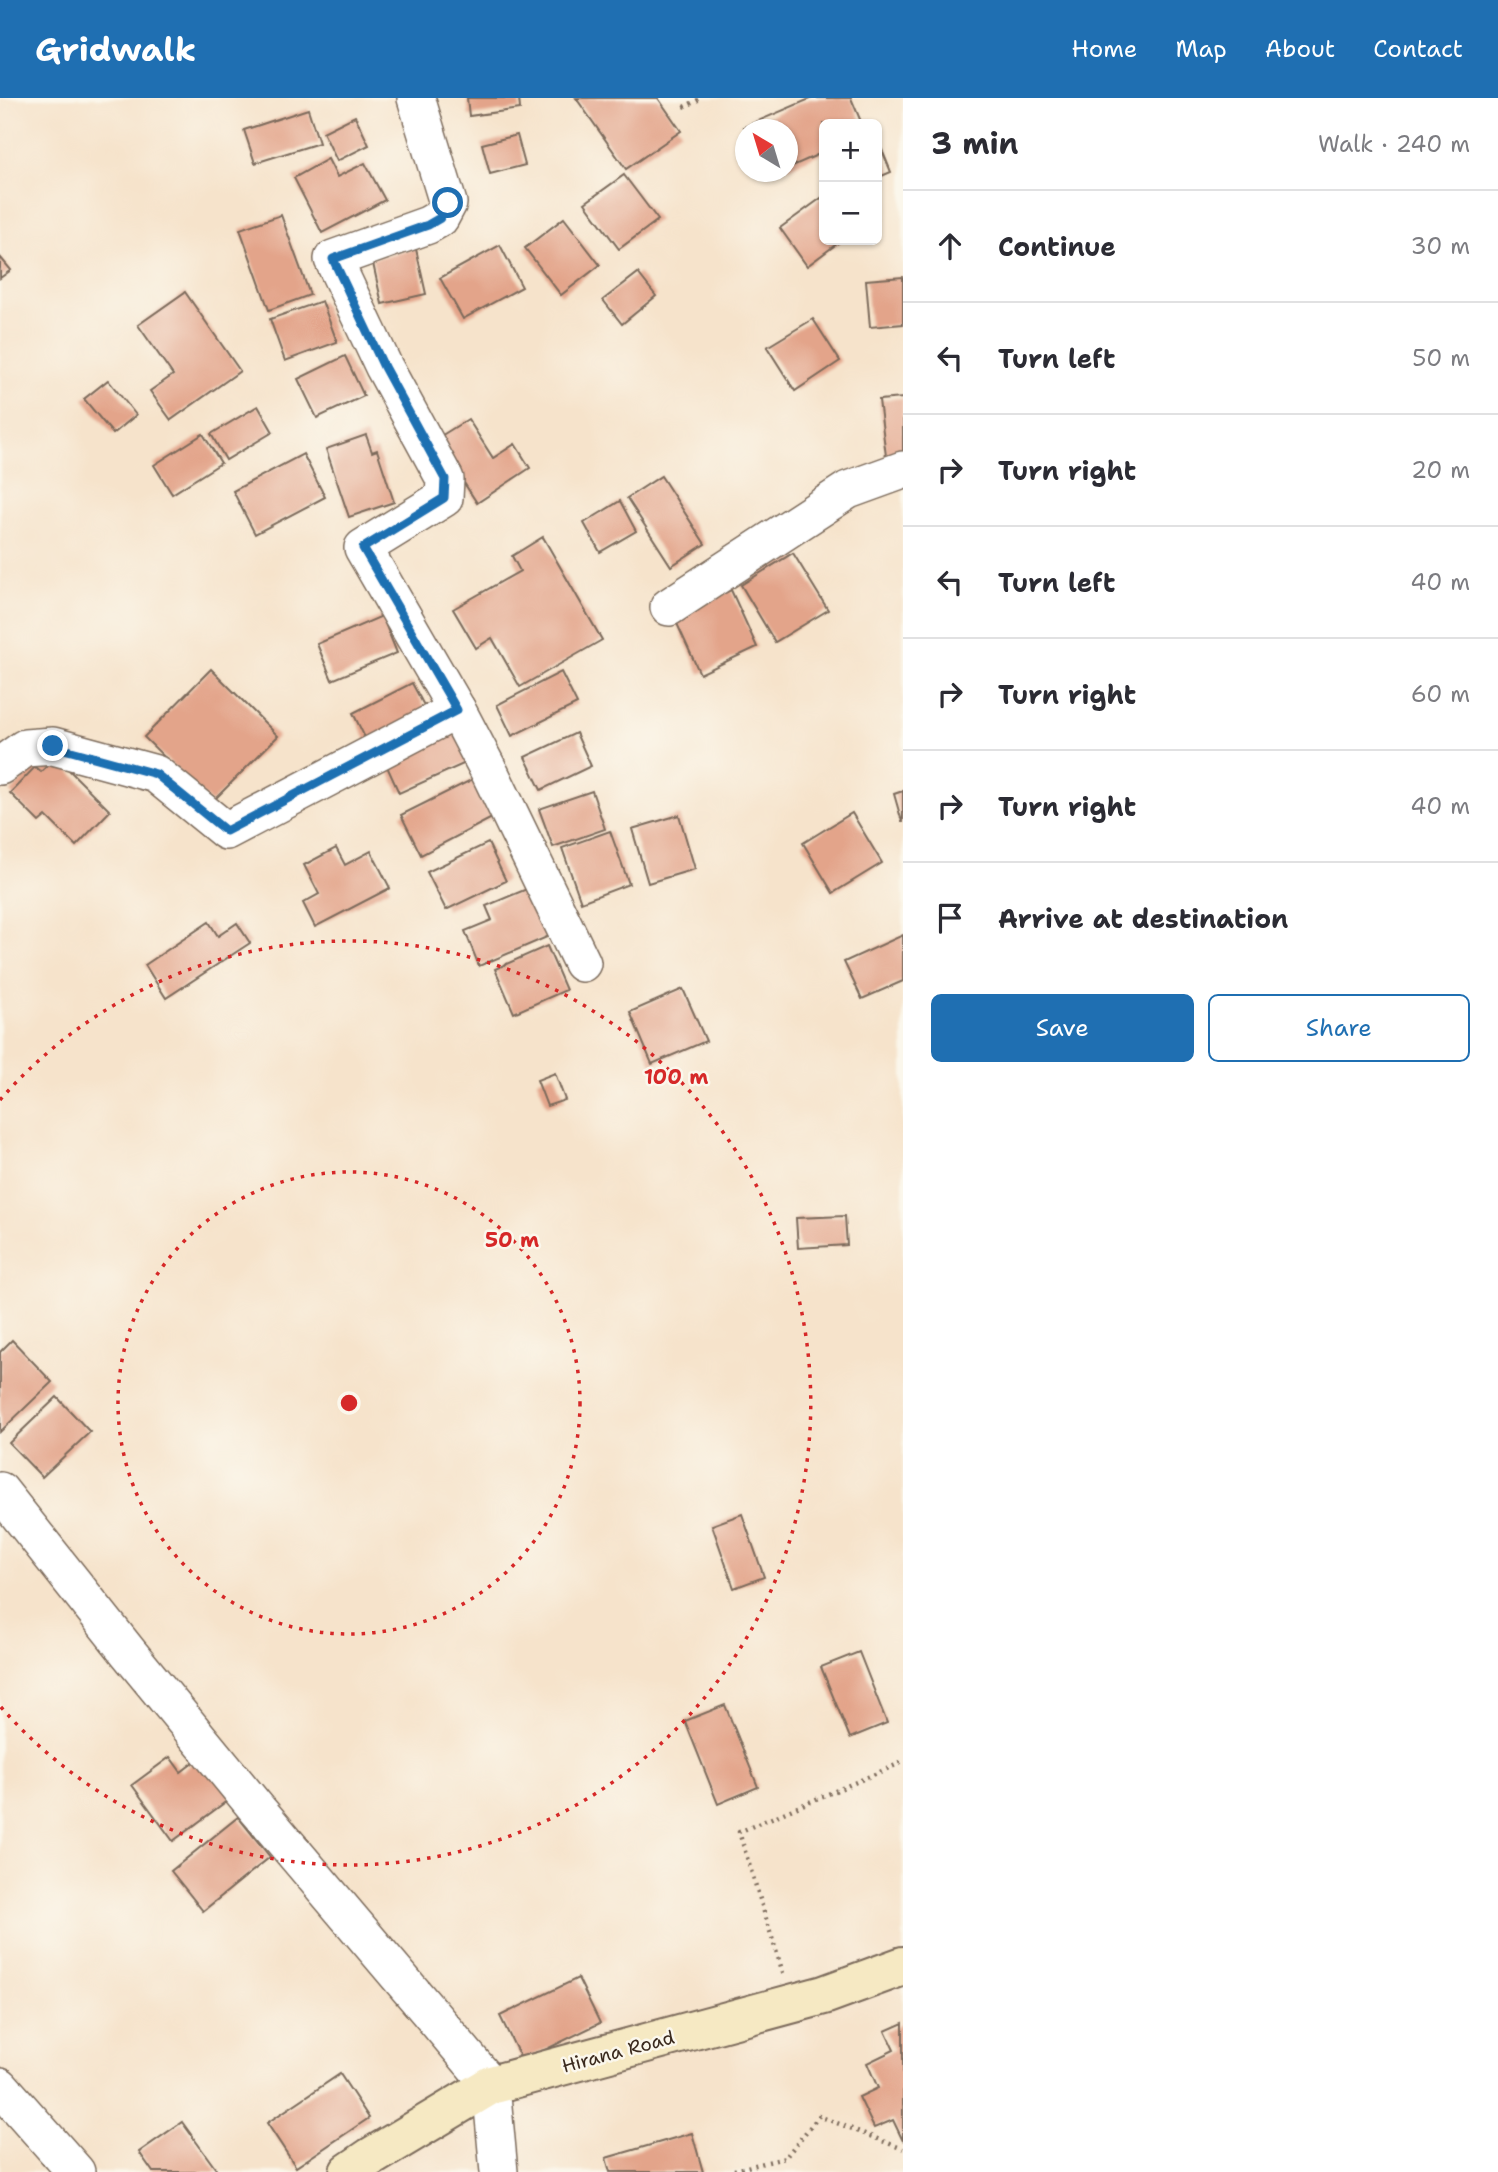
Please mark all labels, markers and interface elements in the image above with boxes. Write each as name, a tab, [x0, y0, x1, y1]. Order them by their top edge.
text: Gridwalk	[35, 27, 196, 72]
text: Home	[1071, 33, 1137, 65]
text: Map	[1175, 33, 1227, 65]
text: About	[1265, 33, 1335, 65]
text: Contact	[1373, 33, 1463, 65]
north arrow	[735, 119, 798, 182]
map controls	[819, 119, 882, 245]
button: +	[819, 119, 882, 182]
text: 3 min	[931, 123, 1018, 164]
text: Walk · 240 m	[1318, 129, 1470, 159]
button: −	[819, 182, 882, 245]
route start	[432, 187, 463, 218]
icon: ahead	[931, 227, 969, 265]
text: Continue	[998, 229, 1116, 264]
text: 30 m	[1411, 231, 1470, 261]
icon: left	[931, 339, 969, 377]
text: Turn left	[998, 341, 1115, 376]
text: 50 m	[1412, 343, 1470, 373]
icon: right	[931, 451, 969, 489]
text: Turn right	[998, 453, 1136, 488]
text: 20 m	[1411, 455, 1470, 485]
icon: left	[931, 563, 969, 601]
text: Turn left	[998, 565, 1115, 600]
text: 40 m	[1410, 567, 1470, 597]
icon: right	[931, 675, 969, 713]
text: Turn right	[998, 677, 1136, 712]
text: 60 m	[1411, 679, 1470, 709]
route end	[37, 730, 68, 761]
icon: right	[931, 787, 969, 825]
text: Turn right	[998, 789, 1136, 824]
text: 40 m	[1410, 791, 1470, 821]
icon: arrive	[931, 899, 969, 937]
text: Arrive at destination	[998, 901, 1288, 936]
button: Save	[931, 994, 1194, 1062]
button: Share	[1208, 994, 1470, 1062]
text: 100 m	[644, 1063, 708, 1091]
text: 50 m	[485, 1226, 539, 1254]
centre of rings	[337, 1391, 361, 1415]
street label: Hirana Road	[559, 2024, 677, 2079]

